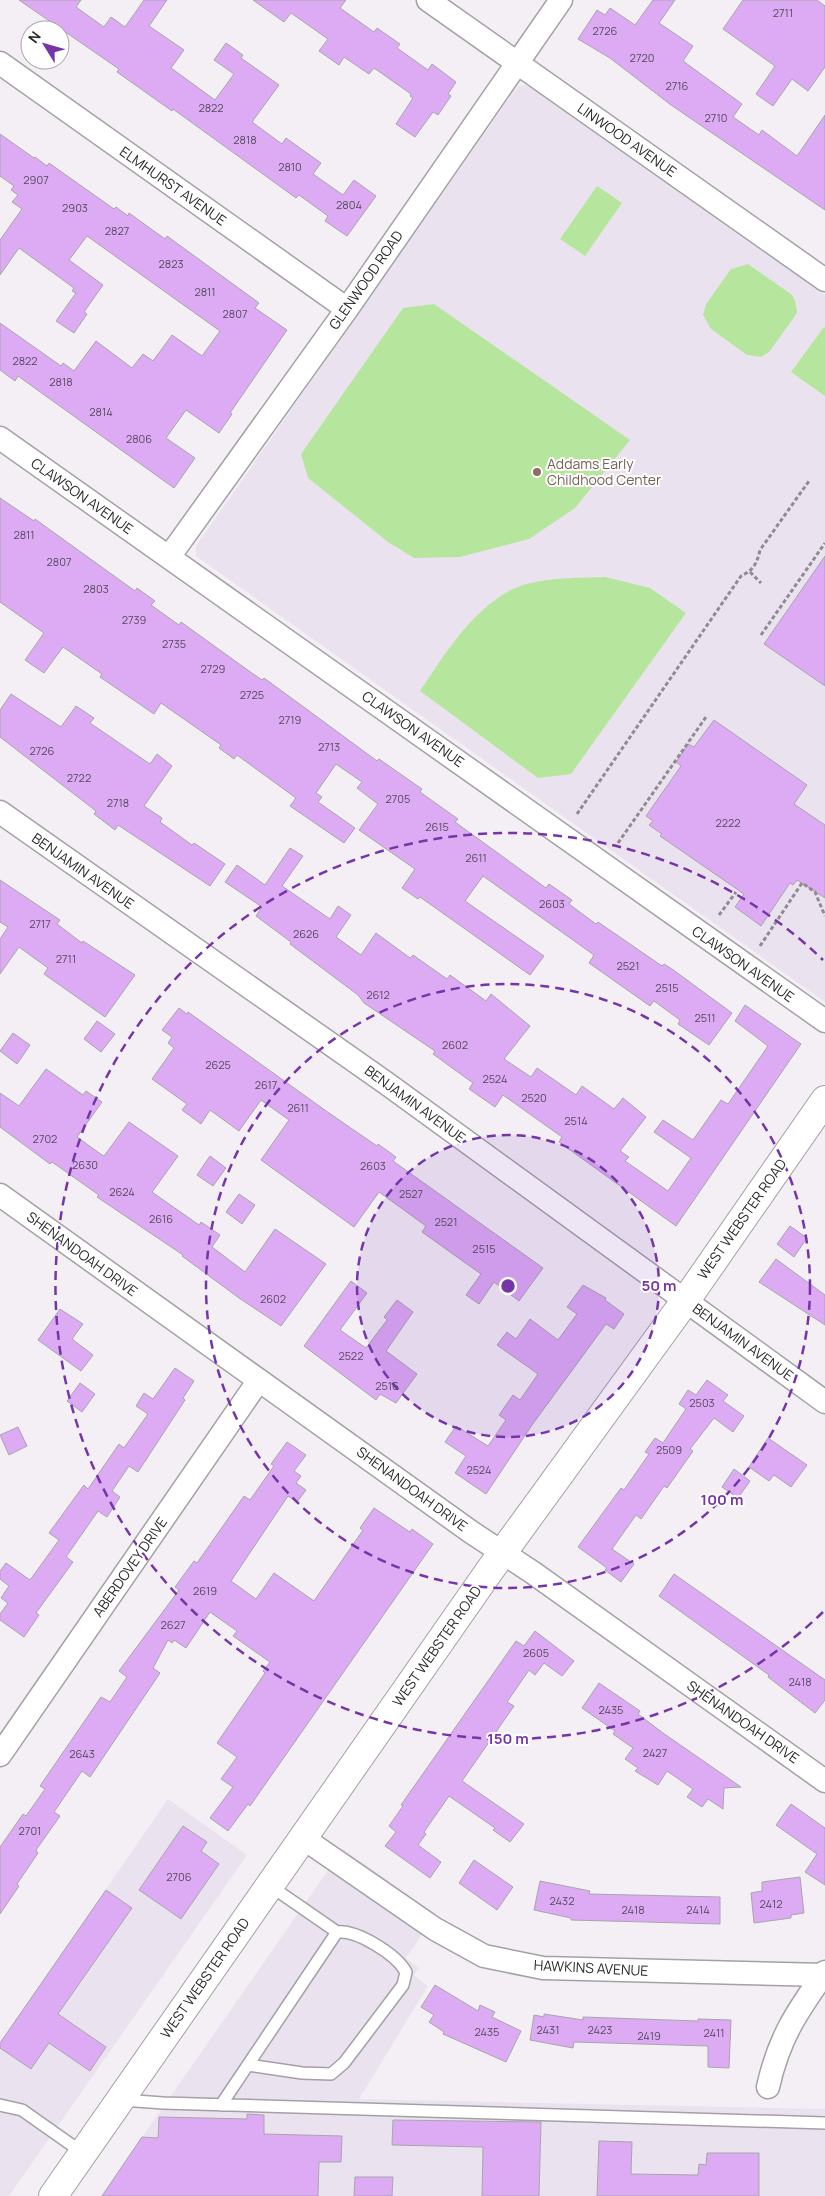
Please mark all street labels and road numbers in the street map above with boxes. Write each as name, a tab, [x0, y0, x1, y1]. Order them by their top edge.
street label: LINWOOD AVENUE	[574, 98, 681, 181]
street label: ELMHURST AVENUE	[116, 142, 230, 230]
street label: GLENWOOD ROAD	[324, 226, 407, 333]
street label: CLAWSON AVENUE	[27, 453, 137, 538]
street label: CLAWSON AVENUE	[358, 686, 468, 771]
street label: BENJAMIN AVENUE	[29, 828, 138, 913]
street label: CLAWSON AVENUE	[688, 921, 798, 1006]
street label: BENJAMIN AVENUE	[361, 1061, 470, 1147]
street label: WEST WEBSTER ROAD	[693, 1155, 790, 1283]
street label: SHENANDOAH DRIVE	[23, 1207, 142, 1300]
street label: BENJAMIN AVENUE	[689, 1299, 798, 1385]
street label: SHENANDOAH DRIVE	[353, 1442, 472, 1535]
street label: ABERDOVEY DRIVE	[88, 1513, 171, 1620]
street label: WEST WEBSTER ROAD	[388, 1582, 485, 1710]
street label: SHENANDOAH DRIVE	[683, 1676, 803, 1767]
street label: WEST WEBSTER ROAD	[156, 1914, 253, 2042]
street label: HAWKINS AVENUE	[533, 1955, 649, 1980]

